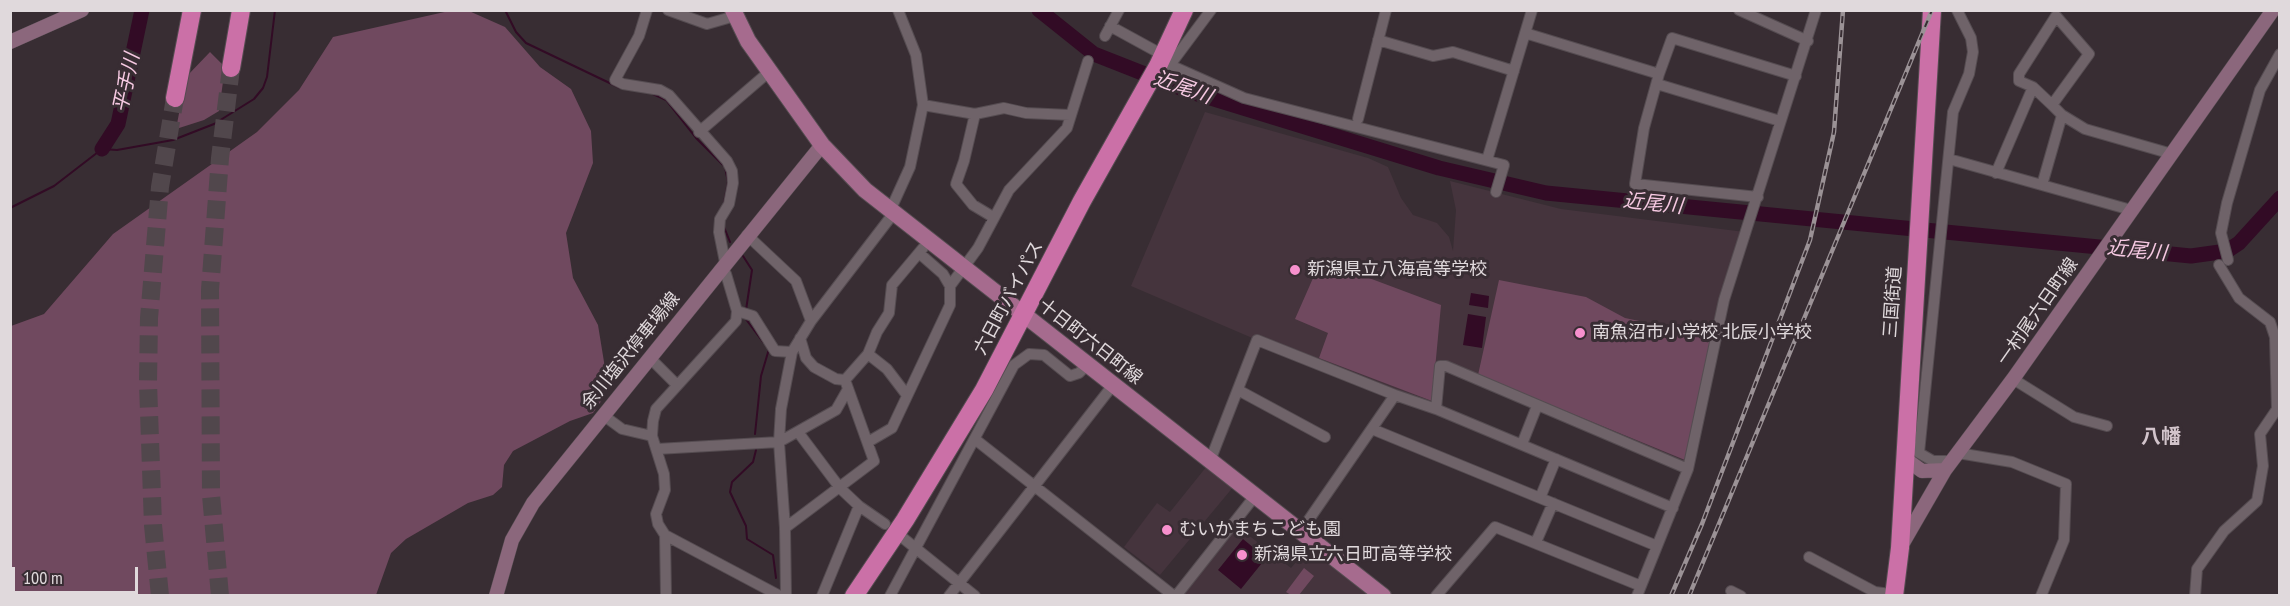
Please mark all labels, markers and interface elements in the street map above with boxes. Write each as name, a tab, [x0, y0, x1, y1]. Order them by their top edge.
water label: 平手川	[109, 51, 145, 115]
water label: 近尾川	[1151, 66, 1215, 110]
water label: 近尾川	[1622, 189, 1684, 219]
water label: 近尾川	[2106, 236, 2168, 266]
street label: 六日町バイパス	[970, 237, 1048, 359]
street label: 一村尾六日町線	[1993, 254, 2083, 370]
place label: 新潟県立八海高等学校	[1307, 259, 1487, 281]
marker: 新潟県立八海高等学校	[1288, 263, 1302, 277]
street label: 三国街道	[1880, 265, 1906, 339]
street label: 余川塩沢停車場線	[577, 288, 685, 414]
street label: 十日町六日町線	[1034, 295, 1146, 389]
place label: 南魚沼市小学校 北辰小学校	[1592, 322, 1812, 344]
marker: 南魚沼市小学校 北辰小学校	[1573, 326, 1587, 340]
district label: 八幡	[2141, 425, 2181, 449]
place label: むいかまちこども園	[1179, 519, 1341, 541]
marker: むいかまちこども園	[1160, 523, 1174, 537]
place label: 新潟県立六日町高等学校	[1254, 544, 1452, 566]
marker: 新潟県立六日町高等学校	[1235, 548, 1249, 562]
scale bar	[15, 555, 141, 593]
text: 100 m	[23, 566, 63, 589]

